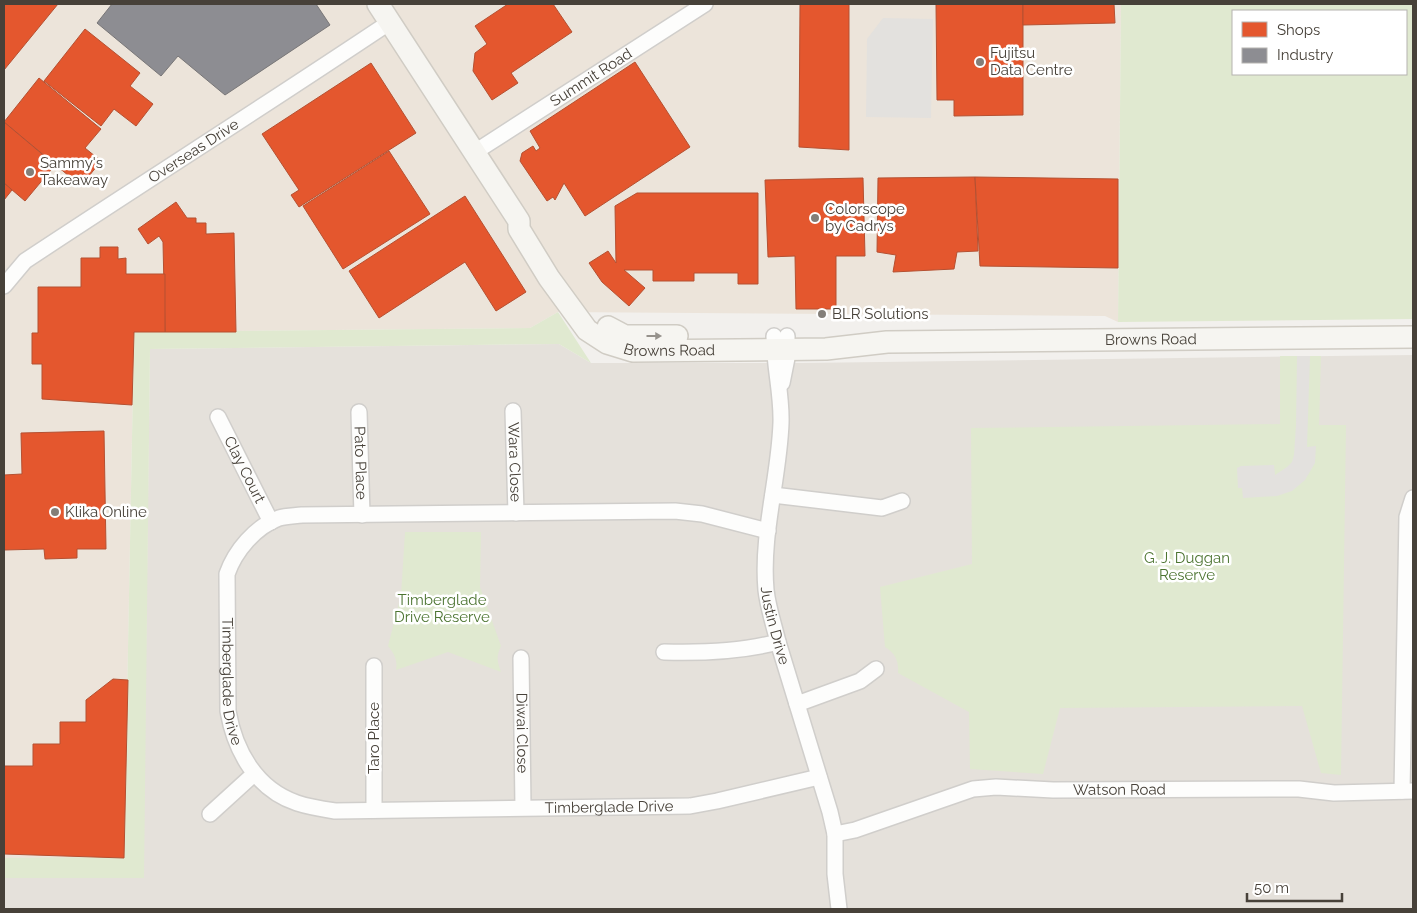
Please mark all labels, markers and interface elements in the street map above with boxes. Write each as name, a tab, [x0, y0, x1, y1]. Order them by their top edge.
legend	[1232, 10, 1407, 75]
text: Shops	[1277, 21, 1320, 39]
street label: Summit Road	[547, 44, 635, 110]
place label: Fujitsu Data Centre	[990, 44, 1073, 79]
text: Industry	[1277, 46, 1333, 64]
marker: Fujitsu Data Centre	[974, 56, 986, 68]
street label: Overseas Drive	[145, 115, 242, 187]
place label: Sammy's Takeaway	[40, 154, 108, 189]
marker: Sammy's Takeaway	[24, 166, 36, 178]
place label: Colorscope by Cadrys	[825, 200, 905, 235]
marker: Colorscope by Cadrys	[809, 212, 821, 224]
place label: BLR Solutions	[832, 305, 929, 323]
marker: BLR Solutions	[816, 308, 828, 320]
street label: Browns Road	[1105, 330, 1197, 349]
one-way arrow	[646, 332, 662, 340]
street label: Browns Road	[621, 340, 715, 360]
street label: Wara Close	[504, 422, 525, 502]
street label: Pato Place	[350, 426, 371, 500]
street label: Clay Court	[220, 433, 269, 506]
place label: Klika Online	[65, 503, 147, 521]
marker: Klika Online	[49, 506, 61, 518]
park label: G. J. Duggan Reserve	[1144, 549, 1230, 584]
street label: Justin Drive	[757, 586, 793, 667]
park label: Timberglade Drive Reserve	[394, 591, 490, 626]
street label: Timberglade Drive	[218, 617, 246, 748]
street label: Diwai Close	[512, 693, 532, 774]
street label: Taro Place	[365, 702, 383, 774]
street label: Watson Road	[1073, 781, 1166, 799]
street label: Timberglade Drive	[545, 797, 674, 817]
scale bar	[1247, 870, 1342, 902]
text: 50 m	[1254, 879, 1289, 897]

